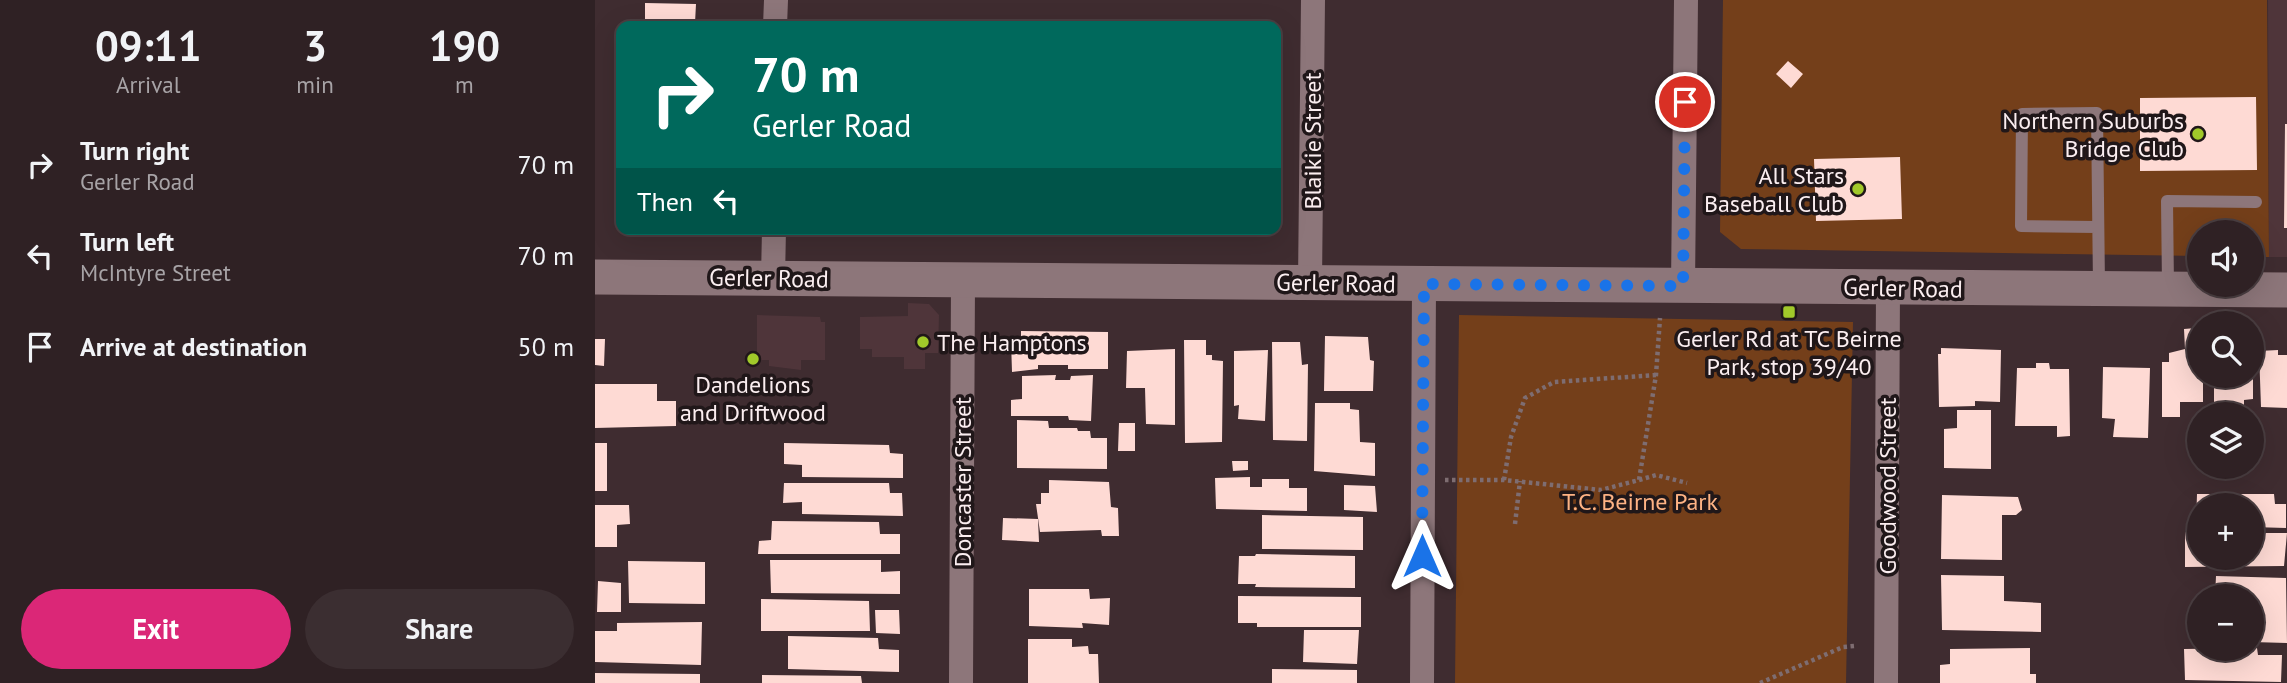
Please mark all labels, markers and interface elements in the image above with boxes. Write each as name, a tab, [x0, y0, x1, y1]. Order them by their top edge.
text: 09:11	[95, 18, 201, 73]
text: 3	[303, 18, 327, 73]
text: 190	[429, 18, 500, 73]
text: 70 m	[752, 42, 859, 106]
icon: right	[637, 49, 728, 140]
text: Arrival	[116, 70, 180, 99]
text: min	[296, 70, 334, 99]
text: m	[455, 70, 474, 99]
street label: Blaikie Street	[1297, 72, 1328, 210]
pin	[1655, 72, 1715, 132]
icon: arrive	[1666, 83, 1704, 121]
text: Gerler Road	[752, 104, 912, 146]
place label: Northern Suburbs Bridge Club	[2002, 105, 2184, 164]
marker: Northern Suburbs Bridge Club	[2190, 126, 2206, 142]
text: Turn right	[80, 134, 189, 167]
icon: right	[21, 146, 59, 184]
text: 70 m	[518, 148, 574, 181]
place label: All Stars Baseball Club	[1704, 160, 1844, 219]
text: Gerler Road	[80, 167, 195, 196]
marker: All Stars Baseball Club	[1850, 181, 1866, 197]
icon: left	[707, 182, 745, 220]
text: Then	[637, 185, 693, 218]
map controls	[2187, 220, 2264, 661]
button: sound	[2187, 220, 2264, 297]
text: Turn left	[80, 225, 174, 258]
icon: left	[21, 237, 59, 275]
text: 70 m	[518, 239, 574, 272]
text: McIntyre Street	[80, 258, 231, 287]
street label: Gerler Road	[709, 261, 829, 295]
street label: Gerler Road	[1276, 266, 1396, 300]
street label: Gerler Road	[1843, 271, 1963, 305]
marker: Gerler Rd at TC Beirne Park, stop 39/40	[1781, 304, 1797, 320]
button: search	[2187, 311, 2264, 388]
place label: Gerler Rd at TC Beirne Park, stop 39/40	[1676, 323, 1902, 382]
place label: The Hamptons	[937, 327, 1087, 358]
icon: arrive	[21, 328, 59, 366]
text: Arrive at destination	[80, 330, 307, 363]
text: 50 m	[518, 330, 574, 363]
marker: The Hamptons	[915, 334, 931, 350]
marker: Dandelions and Driftwood	[745, 351, 761, 367]
place label: Dandelions and Driftwood	[680, 369, 826, 428]
street label: Doncaster Street	[947, 397, 978, 567]
street label: Goodwood Street	[1872, 397, 1903, 575]
button: layers	[2187, 402, 2264, 479]
park label: T.C. Beirne Park	[1562, 486, 1719, 517]
button: +	[2187, 493, 2264, 570]
position arrow	[1385, 519, 1459, 593]
button: −	[2187, 584, 2264, 661]
button: Exit	[21, 589, 291, 669]
button: Share	[305, 589, 574, 669]

